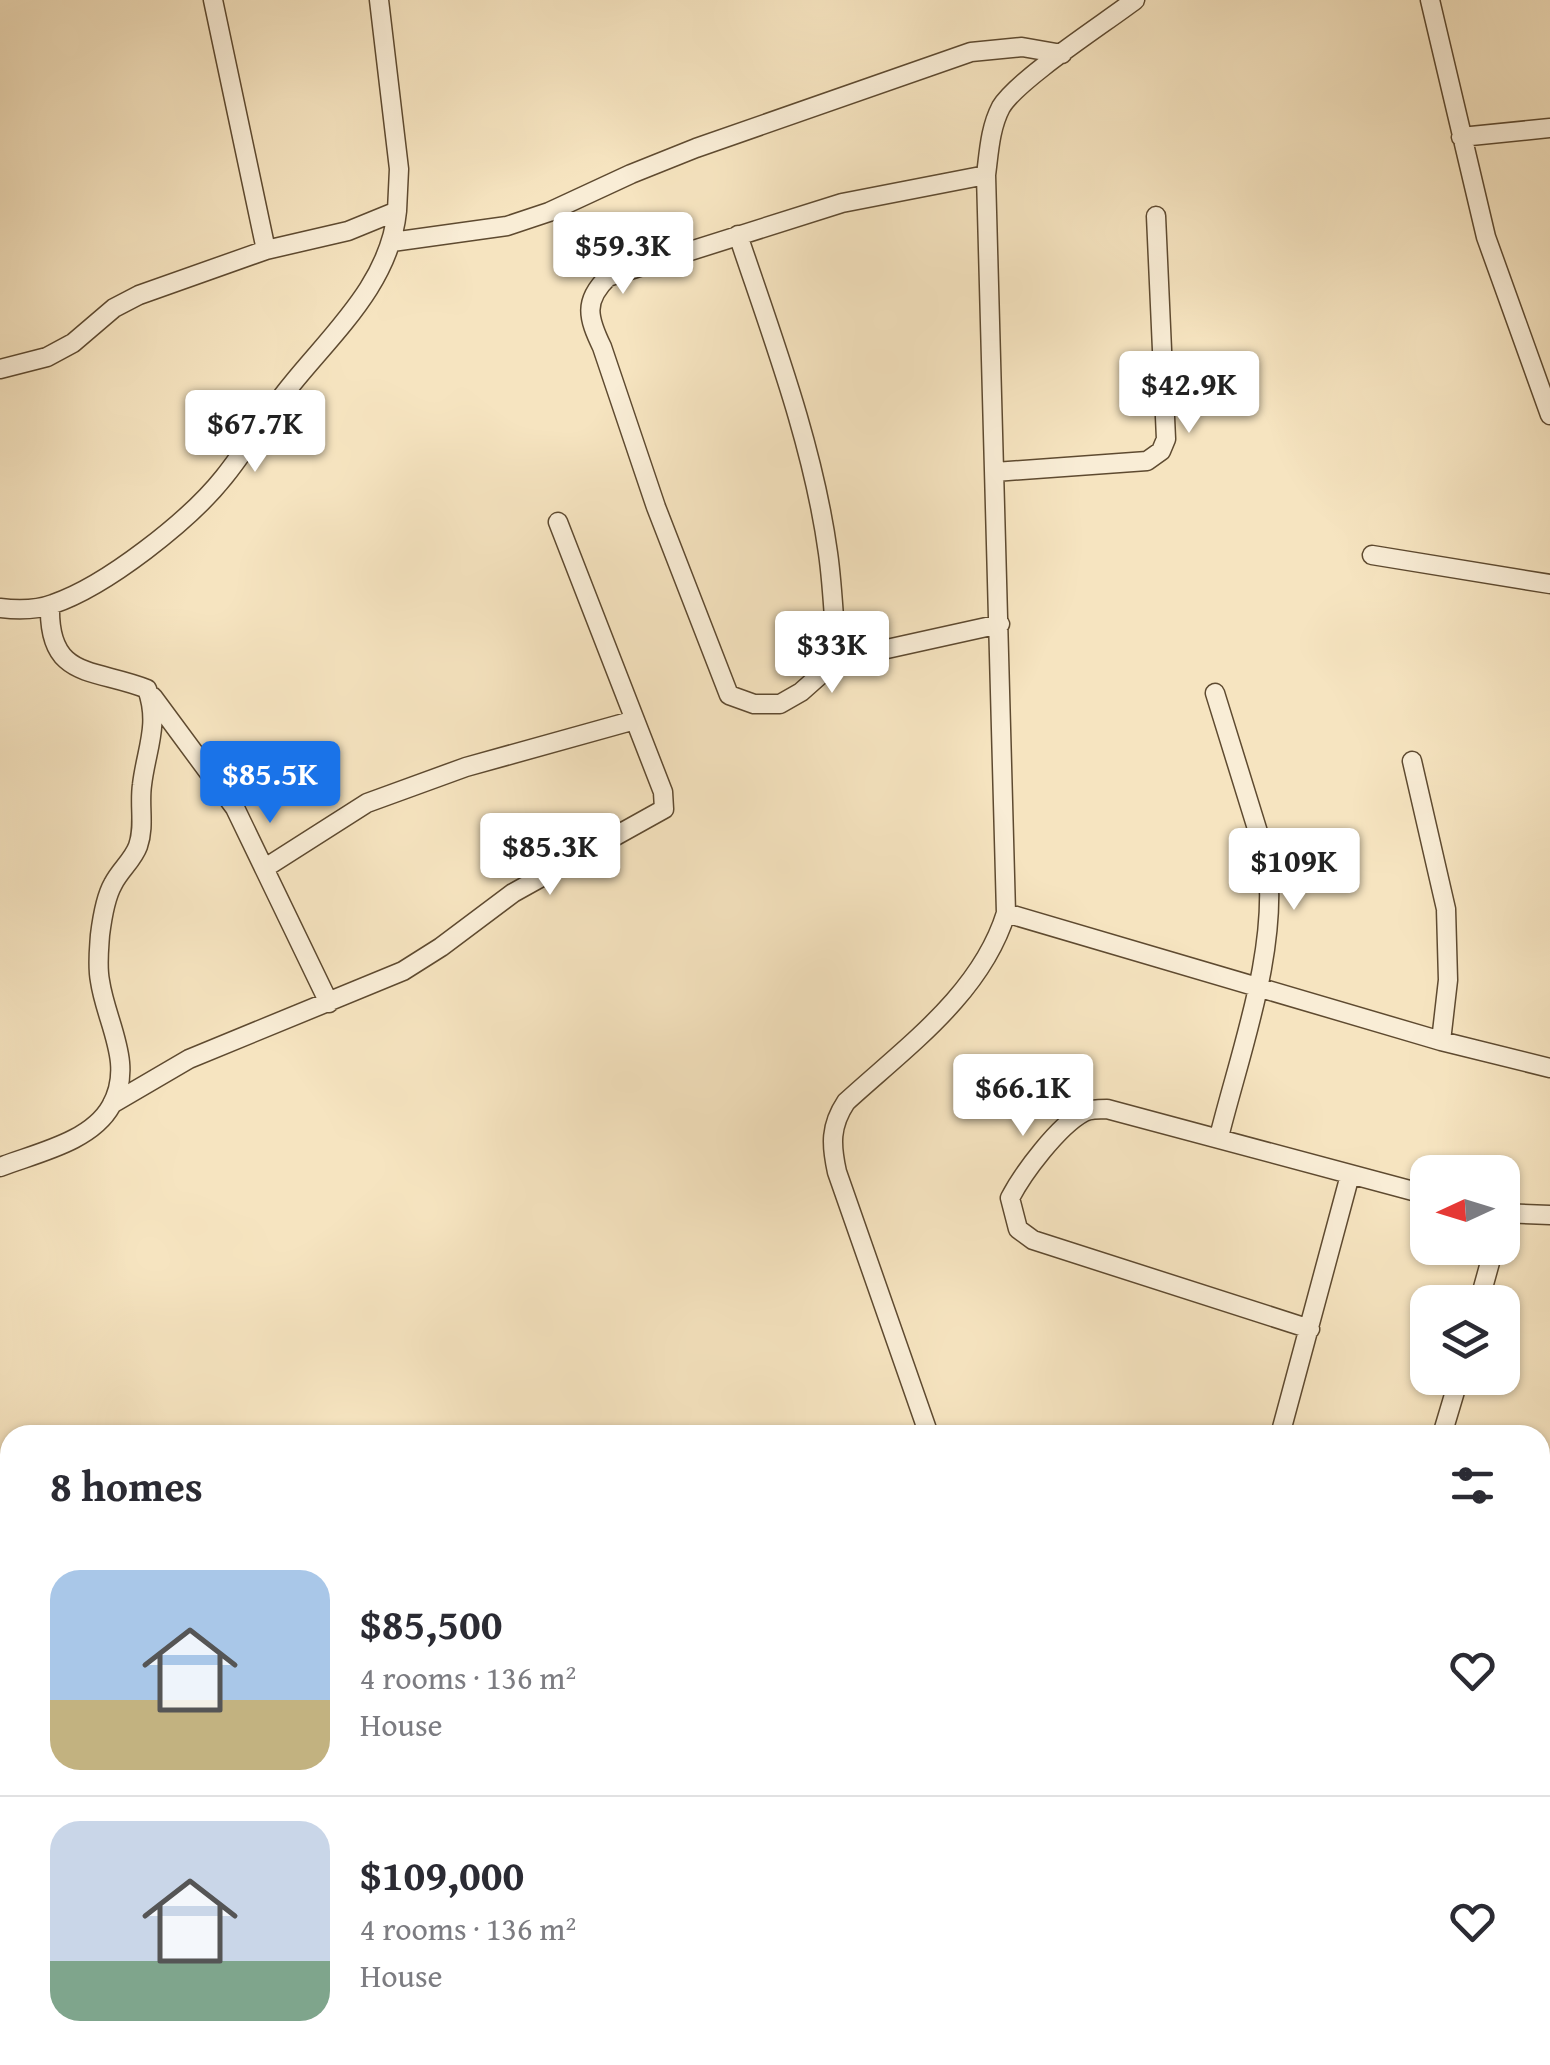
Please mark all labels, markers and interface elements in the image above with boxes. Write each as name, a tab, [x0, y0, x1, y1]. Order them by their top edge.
pin: $59.3K	[542, 212, 704, 297]
text: $59.3K	[575, 221, 671, 268]
pin: $42.9K	[1108, 351, 1270, 436]
text: $42.9K	[1141, 360, 1237, 407]
pin: $67.7K	[174, 390, 336, 475]
text: $67.7K	[207, 399, 303, 446]
pin: $33K	[773, 611, 891, 696]
text: $33K	[797, 620, 867, 667]
pin: $85.5K	[189, 741, 351, 826]
text: $85.5K	[222, 750, 318, 797]
pin: $85.3K	[469, 813, 631, 898]
text: $85.3K	[502, 822, 598, 869]
pin: $109K	[1224, 828, 1364, 913]
text: $109K	[1251, 837, 1337, 884]
pin: $66.1K	[942, 1054, 1104, 1139]
text: $66.1K	[975, 1063, 1071, 1110]
north arrow	[1410, 1155, 1520, 1265]
map controls	[1410, 1155, 1520, 1395]
button: layers	[1410, 1285, 1520, 1395]
text: 8 homes	[50, 1455, 203, 1516]
icon: filters	[1445, 1458, 1500, 1513]
text: $85,500	[360, 1593, 502, 1654]
icon: home	[130, 1610, 250, 1730]
icon: heart	[1445, 1643, 1500, 1698]
text: 4 rooms · 136 m²	[360, 1654, 576, 1701]
text: House	[360, 1701, 443, 1748]
text: $109,000	[360, 1844, 524, 1905]
icon: home	[130, 1861, 250, 1981]
icon: heart	[1445, 1894, 1500, 1949]
text: 4 rooms · 136 m²	[360, 1905, 576, 1952]
text: House	[360, 1952, 443, 1999]

